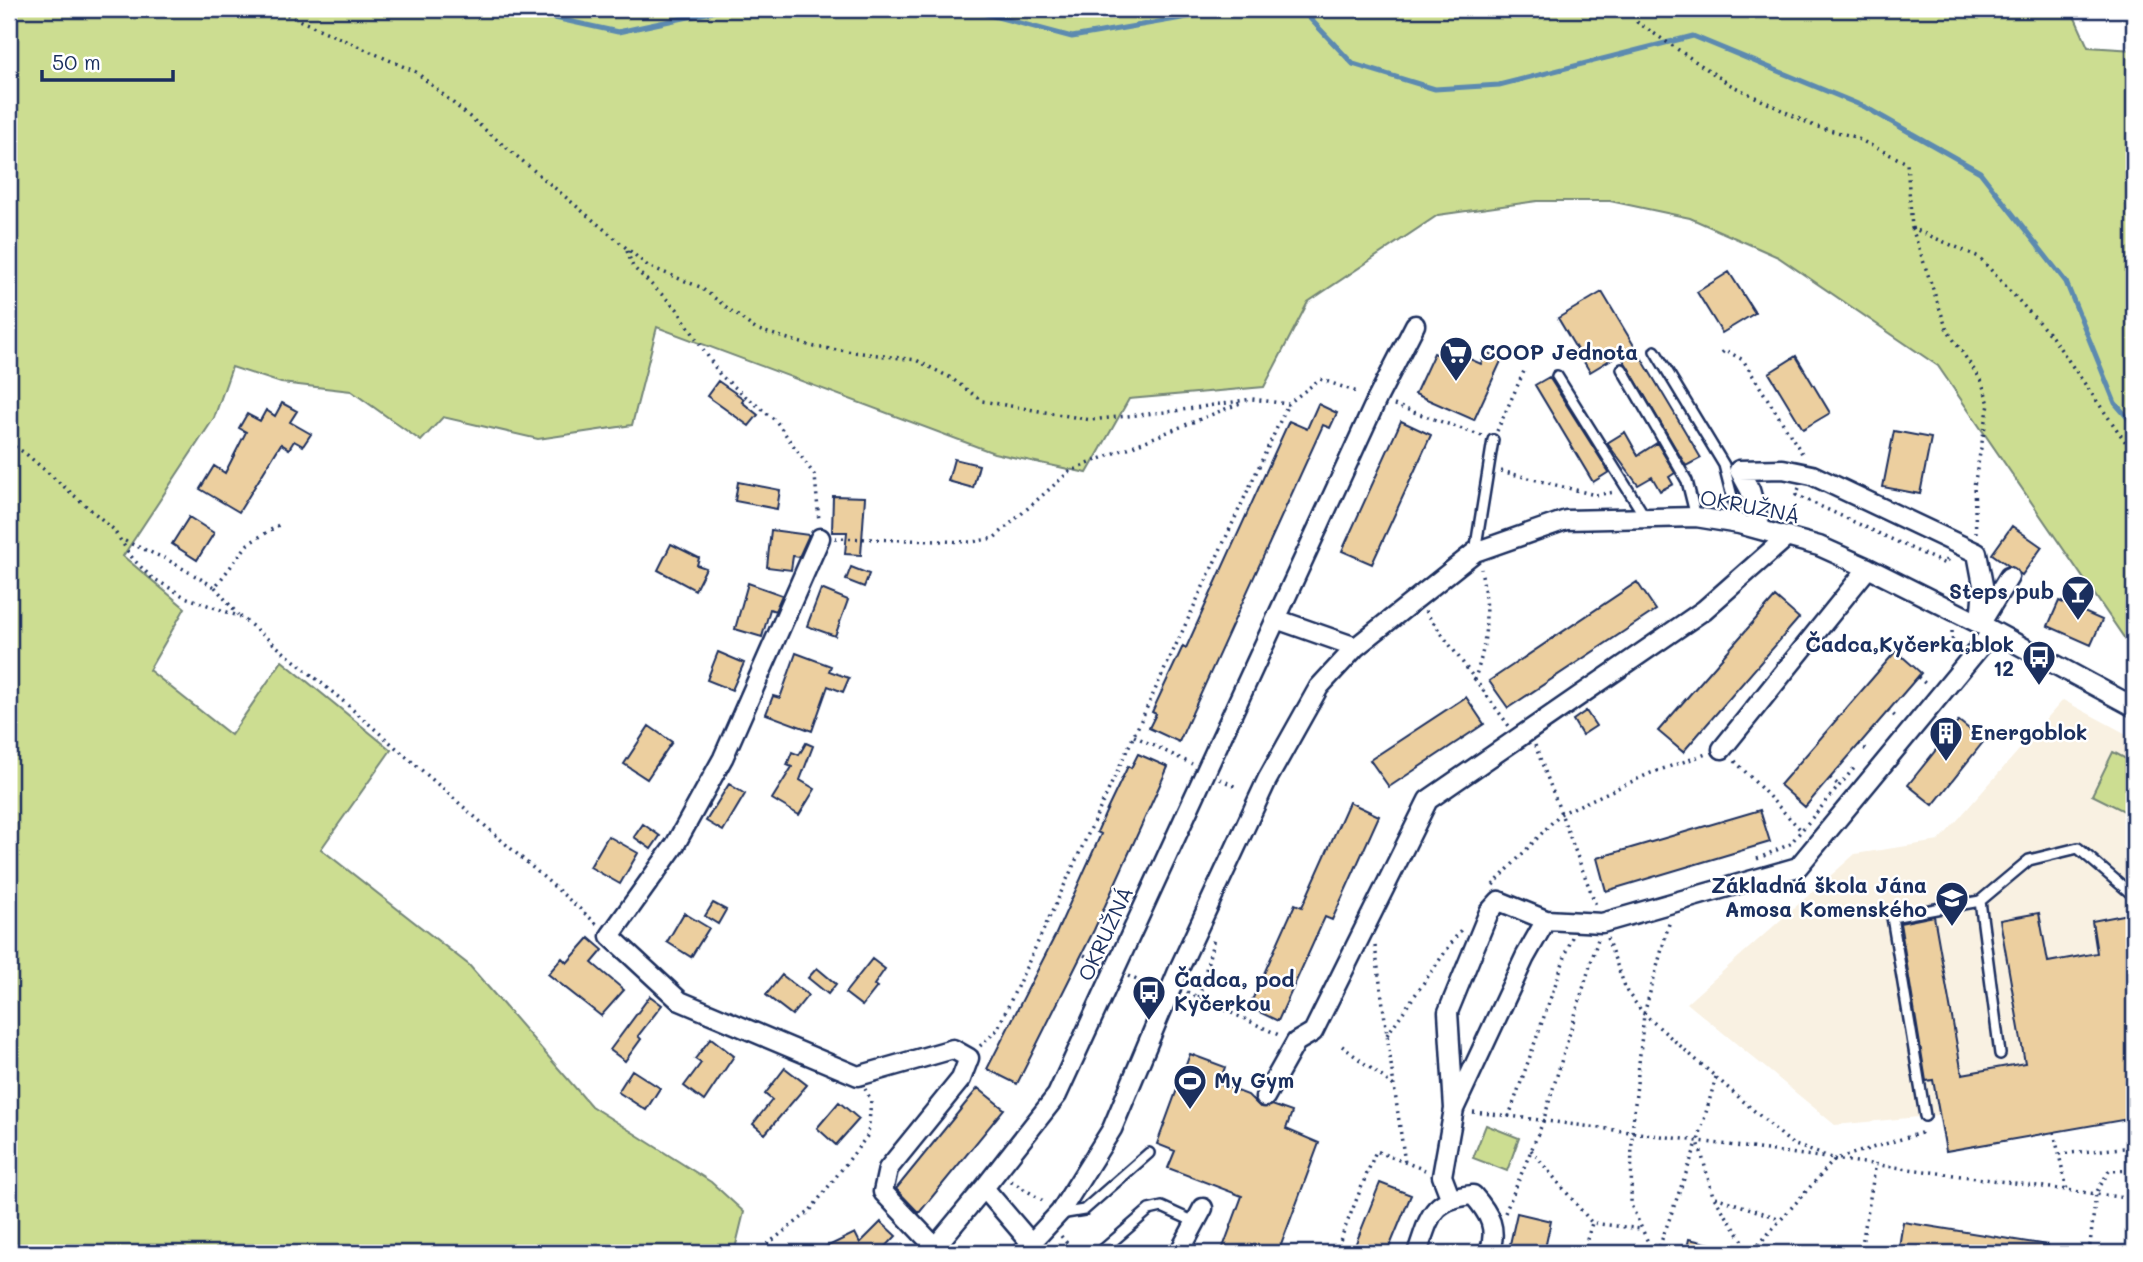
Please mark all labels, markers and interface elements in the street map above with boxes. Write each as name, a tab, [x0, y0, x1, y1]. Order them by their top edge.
scale bar	[42, 38, 173, 82]
text: 50 m	[52, 48, 101, 75]
supermarket icon: COOP Jednota	[1437, 334, 1475, 383]
place label: COOP Jednota	[1480, 338, 1638, 365]
street label: OKRUŽNÁ	[1698, 483, 1802, 528]
bar icon: Steps pub	[2059, 573, 2097, 622]
place label: Steps pub	[1949, 577, 2054, 604]
place label: Čadca,Kyčerka,blok 12	[1805, 630, 2014, 681]
bus stop icon: Čadca,Kyčerka,blok 12	[2020, 638, 2058, 687]
building icon: Energoblok	[1927, 714, 1965, 763]
place label: Energoblok	[1970, 718, 2087, 745]
place label: Základná škola Jána Amosa Komenského	[1711, 871, 1927, 922]
school or university icon: Základná škola Jána Amosa Komenského	[1933, 879, 1971, 928]
street label: OKRUŽNÁ	[1071, 882, 1138, 985]
place label: Čadca, pod Kyčerkou	[1174, 965, 1295, 1017]
bus stop icon: Čadca, pod Kyčerkou	[1130, 973, 1168, 1022]
sports icon: My Gym	[1171, 1062, 1209, 1111]
place label: My Gym	[1214, 1066, 1294, 1094]

